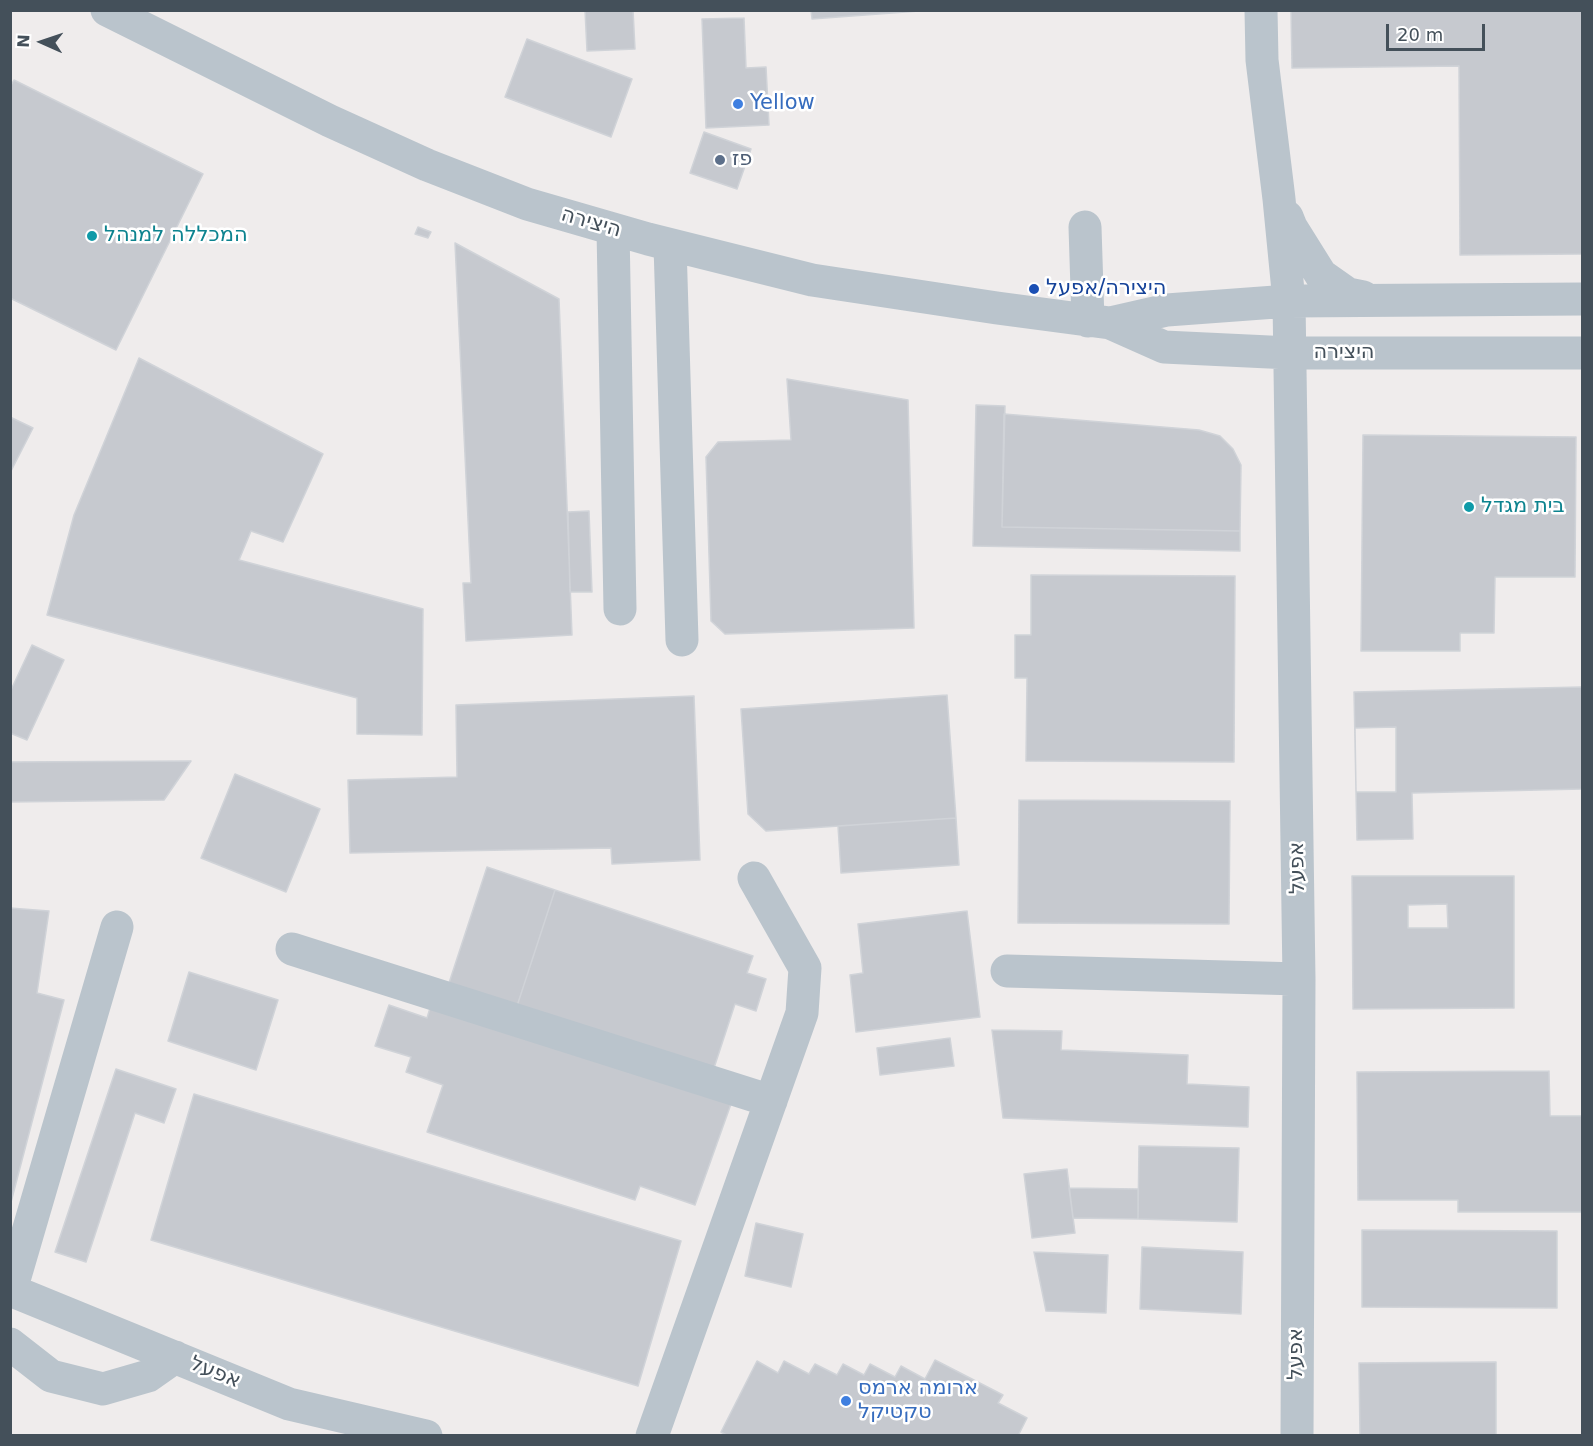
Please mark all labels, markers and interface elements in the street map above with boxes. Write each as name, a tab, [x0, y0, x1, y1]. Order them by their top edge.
north arrow	[12, 12, 72, 72]
scale bar	[1389, 12, 1488, 50]
text: 20 m	[1397, 24, 1443, 45]
text: N	[14, 34, 33, 48]
place label: Yellow	[750, 91, 815, 117]
marker: Yellow	[731, 97, 745, 111]
place label: פז	[732, 147, 752, 173]
marker: פז	[713, 153, 727, 167]
street label: היצירה	[558, 202, 624, 244]
place label: המכללה למנהל	[104, 223, 248, 249]
marker: המכללה למנהל	[85, 229, 99, 243]
place label: היצירה/אפעל	[1046, 276, 1166, 302]
marker: היצירה/אפעל	[1027, 282, 1041, 296]
street label: היצירה	[1313, 340, 1375, 366]
place label: בית מגדל	[1481, 494, 1565, 520]
marker: בית מגדל	[1462, 500, 1476, 514]
street label: אפעל	[1285, 842, 1311, 894]
street label: אפעל	[1284, 1328, 1310, 1380]
street label: אפעל	[186, 1352, 244, 1394]
place label: ארומה ארמס טקטיקל	[858, 1376, 978, 1426]
marker: ארומה ארמס טקטיקל	[839, 1394, 853, 1408]

